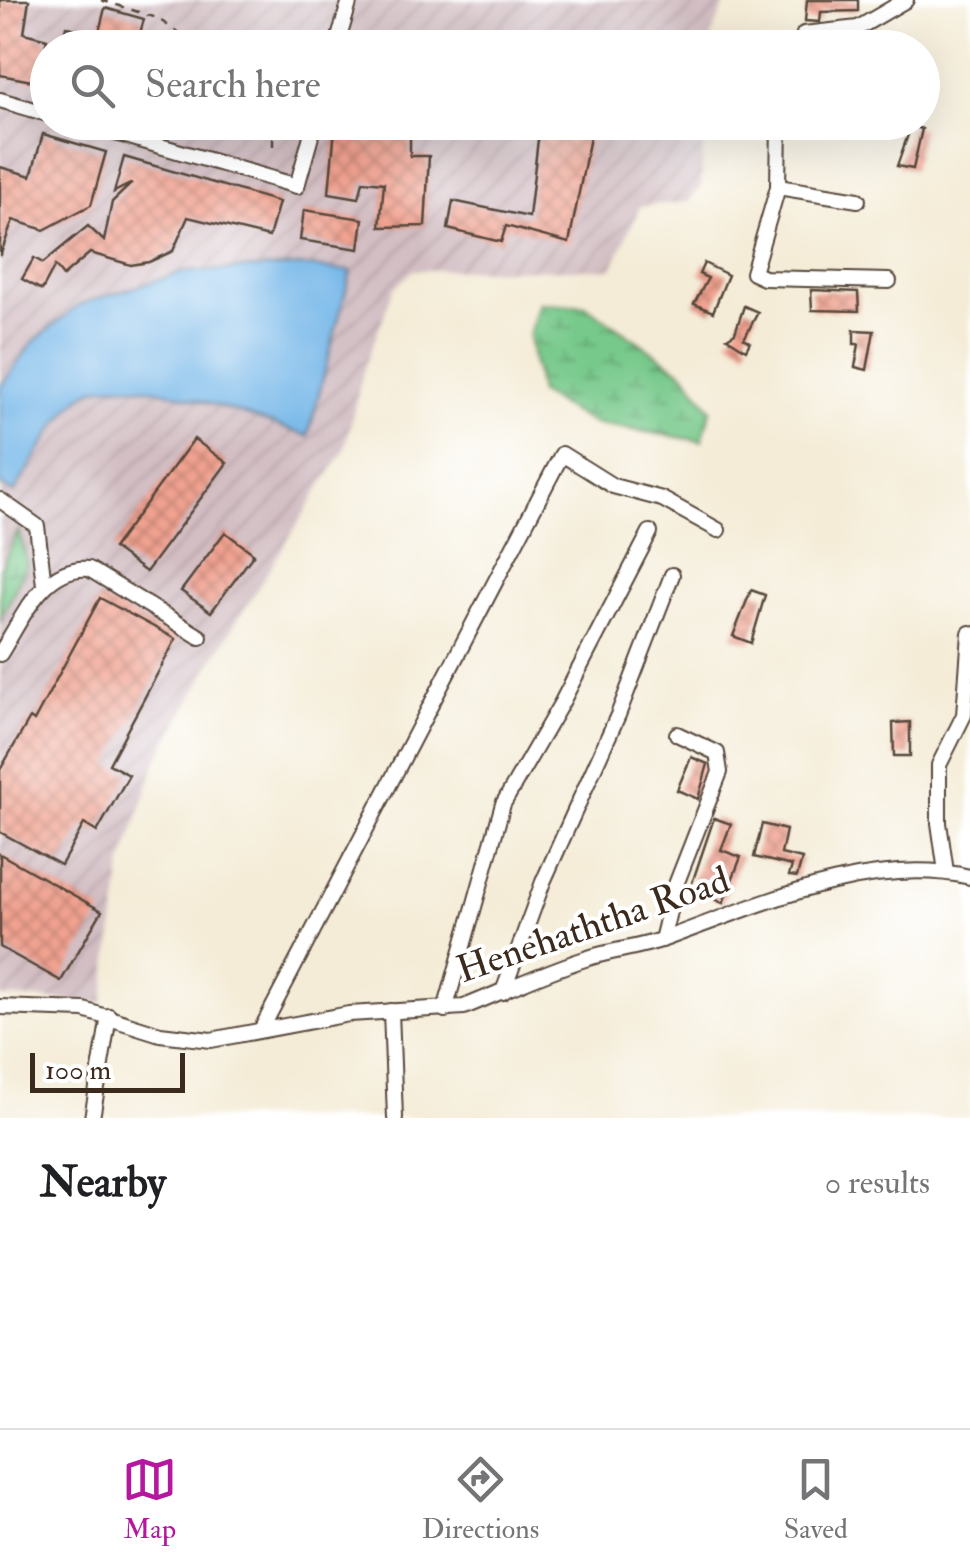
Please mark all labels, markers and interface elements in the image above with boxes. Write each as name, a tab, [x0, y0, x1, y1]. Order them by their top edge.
search box	[30, 30, 940, 140]
icon: search	[65, 58, 120, 113]
text: Search here	[145, 61, 321, 109]
street label: Henehaththa Road	[450, 856, 736, 994]
scale bar	[30, 1048, 185, 1092]
text: 100 m	[45, 1053, 111, 1088]
text: Nearby	[40, 1157, 166, 1209]
text: 0 results	[825, 1163, 930, 1203]
tab: Map	[122, 1452, 177, 1547]
tab: Directions	[422, 1452, 539, 1547]
tab: Saved	[784, 1452, 848, 1547]

